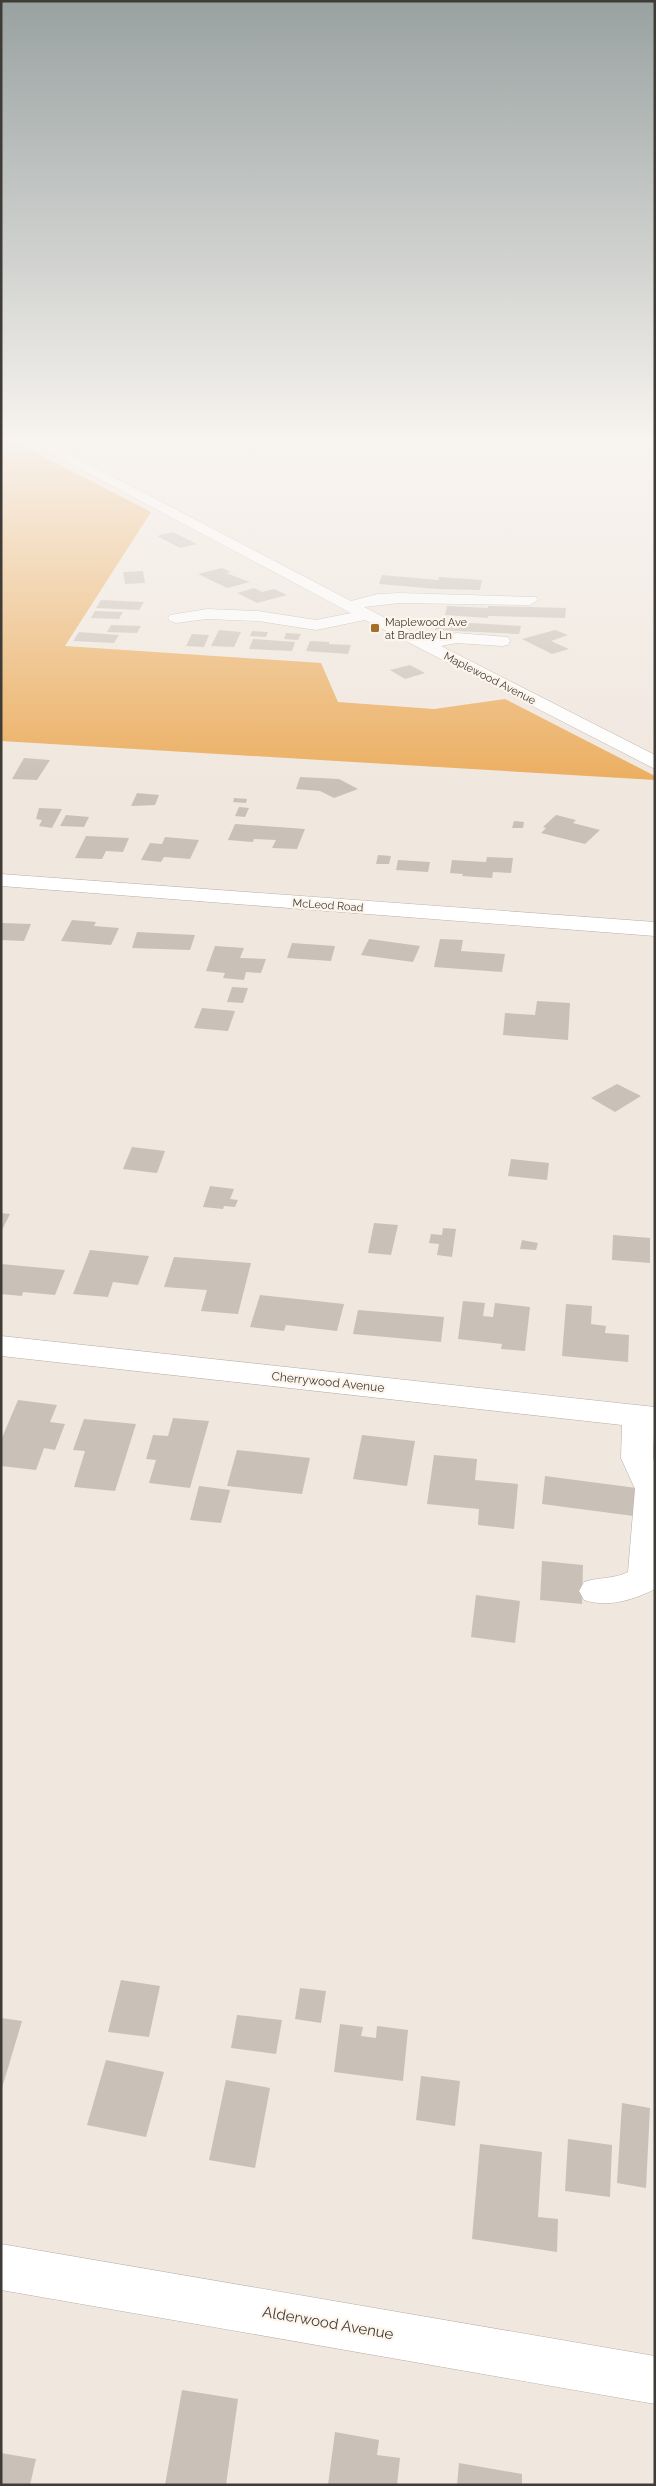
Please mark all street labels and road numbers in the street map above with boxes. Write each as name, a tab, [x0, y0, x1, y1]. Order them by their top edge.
street label: Maplewood Avenue	[442, 650, 538, 708]
street label: McLeod Road	[292, 897, 364, 914]
street label: Cherrywood Avenue	[271, 1369, 385, 1395]
street label: Alderwood Avenue	[261, 2303, 395, 2343]

